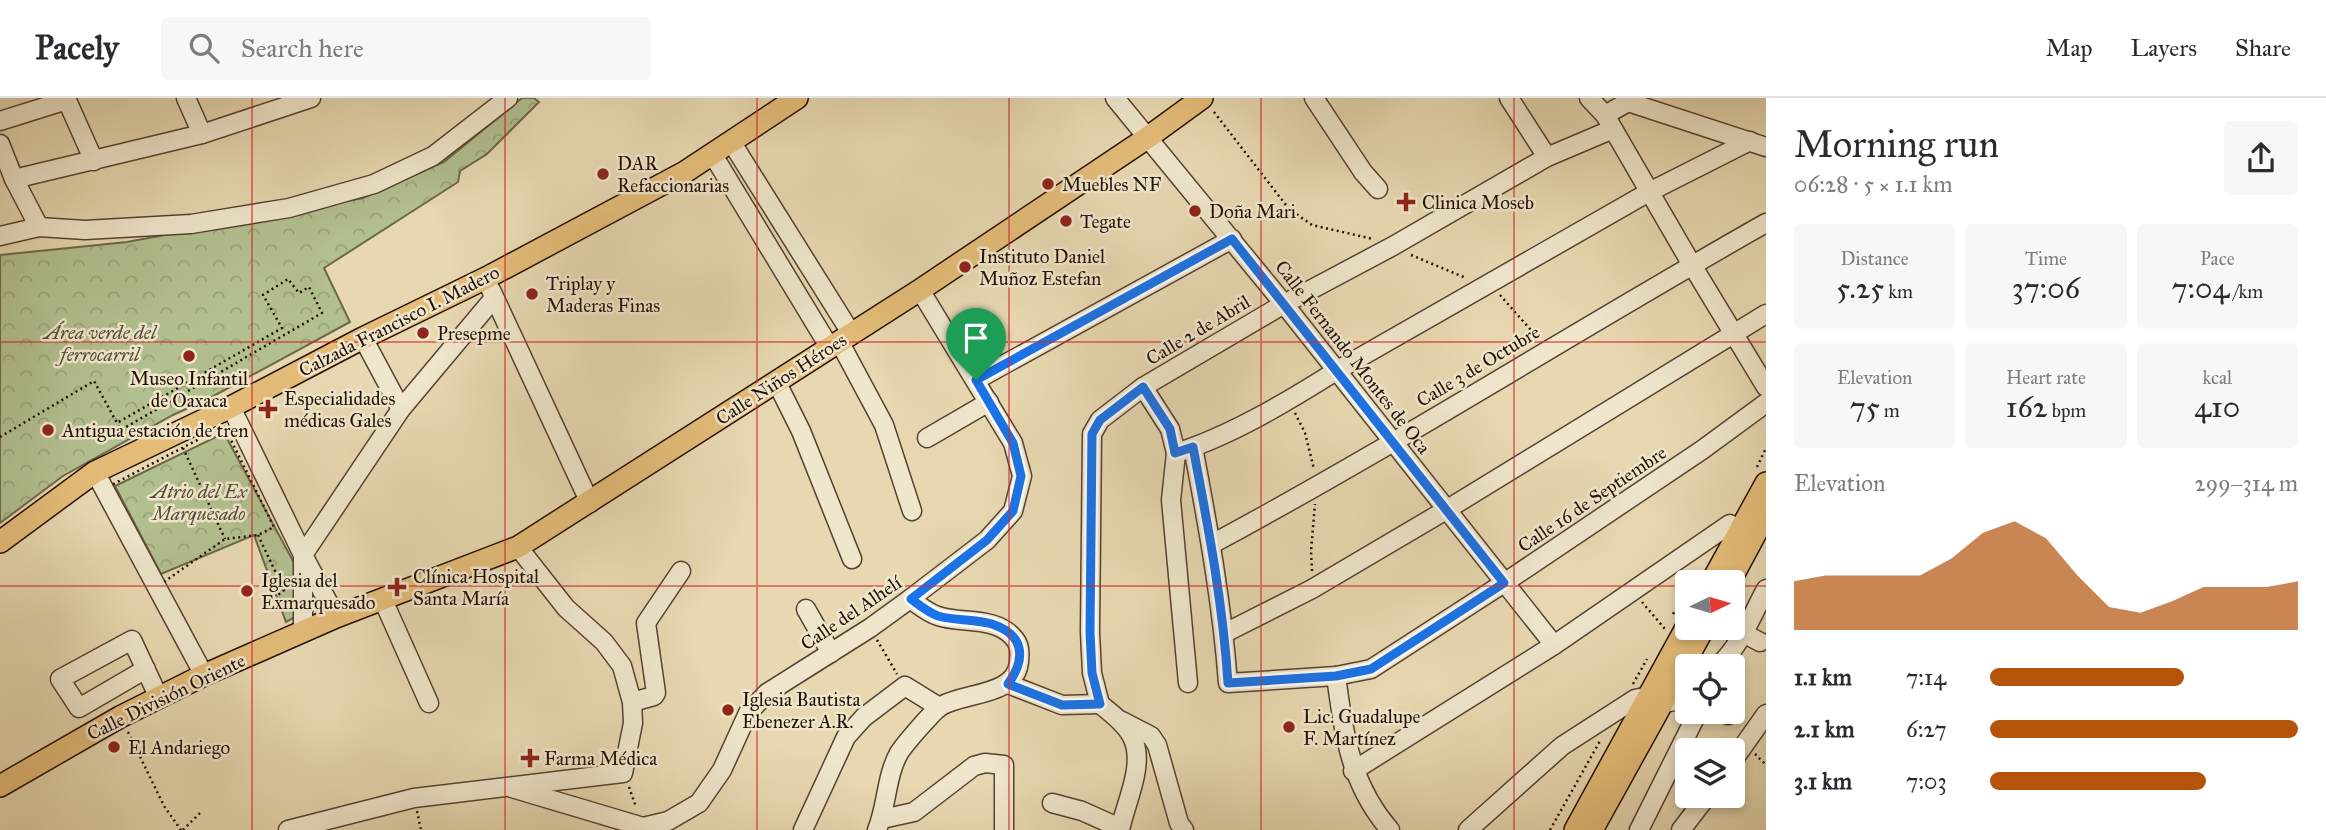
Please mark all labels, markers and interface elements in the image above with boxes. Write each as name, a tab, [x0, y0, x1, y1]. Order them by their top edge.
search box	[161, 17, 651, 80]
text: Pacely	[35, 28, 119, 68]
icon: search	[185, 29, 223, 67]
text: Search here	[241, 32, 364, 64]
text: Map	[2046, 33, 2093, 63]
text: Layers	[2131, 33, 2197, 63]
text: Share	[2235, 33, 2291, 63]
text: Morning run	[1794, 121, 1999, 167]
button: share	[2224, 121, 2298, 195]
place label: DAR Refaccionarias	[617, 152, 729, 197]
marker: DAR Refaccionarias	[595, 166, 611, 182]
text: 06:28 · 5 × 1.1 km	[1794, 170, 1952, 198]
place label: Muebles NF	[1062, 173, 1162, 196]
marker: Muebles NF	[1040, 176, 1056, 192]
place label: Clinica Moseb	[1422, 191, 1534, 214]
marker: Clinica Moseb	[1396, 192, 1416, 212]
place label: Doña Mari	[1209, 200, 1296, 223]
marker: Doña Mari	[1187, 203, 1203, 219]
place label: Tegate	[1080, 210, 1131, 234]
marker: Tegate	[1058, 213, 1074, 229]
place label: Instituto Daniel Muñoz Estefan	[979, 245, 1106, 290]
text: Distance	[1841, 247, 1909, 270]
text: Time	[2025, 247, 2067, 270]
text: Pace	[2200, 247, 2235, 270]
street label: Calle Fernando Montes de Oca	[1270, 256, 1436, 459]
marker: Instituto Daniel Muñoz Estefan	[957, 259, 973, 275]
street label: Calzada Francisco I. Madero	[295, 260, 503, 382]
text: 5.25	[1836, 270, 1884, 306]
text: 37:06	[2012, 270, 2080, 306]
text: 7:04	[2171, 270, 2229, 306]
place label: Triplay y Maderas Finas	[546, 272, 660, 317]
text: km	[1884, 280, 1913, 303]
text: /km	[2229, 280, 2263, 303]
marker: Triplay y Maderas Finas	[524, 286, 540, 302]
street label: Calle 2 de Abril	[1142, 289, 1255, 370]
pin	[946, 308, 1006, 380]
icon: arrive	[957, 319, 995, 357]
park label: Área verde del ferrocarril	[42, 320, 158, 366]
street label: Calle 3 de Octubre	[1412, 320, 1544, 412]
place label: Presepme	[437, 322, 511, 345]
marker: Presepme	[415, 325, 431, 341]
street label: Calle Niños Héroes	[711, 328, 851, 430]
marker: Museo Infantil de Oaxaca	[181, 348, 197, 364]
text: Elevation	[1837, 366, 1912, 389]
text: Heart rate	[2006, 366, 2086, 389]
text: kcal	[2202, 366, 2232, 389]
place label: Museo Infantil de Oaxaca	[130, 367, 249, 412]
place label: Especialidades médicas Gales	[284, 387, 396, 432]
text: 75	[1850, 389, 1880, 425]
text: 162	[2006, 389, 2048, 425]
text: 410	[2194, 389, 2240, 425]
marker: Especialidades médicas Gales	[258, 399, 278, 419]
text: m	[1880, 399, 1900, 422]
text: bpm	[2048, 399, 2086, 422]
place label: Antigua estación de tren	[61, 419, 249, 443]
marker: Antigua estación de tren	[40, 422, 56, 438]
street label: Calle 16 de Septiembre	[1513, 441, 1671, 557]
text: Elevation	[1794, 469, 1885, 497]
text: 299–314 m	[2195, 469, 2298, 497]
park label: Atrio del Ex Marquesado	[149, 480, 248, 525]
place label: Clínica Hospital Santa María	[413, 565, 540, 610]
place label: Iglesia del Exmarquesado	[261, 569, 376, 615]
street label: Calle del Alhelí	[796, 570, 906, 655]
north arrow	[1675, 570, 1745, 640]
map controls	[1675, 570, 1745, 808]
marker: Clínica Hospital Santa María	[387, 577, 407, 597]
marker: Iglesia del Exmarquesado	[239, 583, 255, 599]
street label: Calle División Oriente	[83, 649, 249, 745]
button: locate	[1675, 654, 1745, 724]
text: 1.1 km	[1794, 663, 1852, 691]
text: 7:14	[1906, 663, 1946, 691]
place label: Iglesia Bautista Ebenezer A.R.	[742, 688, 861, 733]
marker: Iglesia Bautista Ebenezer A.R.	[720, 702, 736, 718]
place label: Lic. Guadalupe F. Martínez	[1303, 705, 1421, 750]
text: 2.1 km	[1794, 715, 1855, 743]
text: 6:27	[1906, 715, 1947, 743]
marker: Lic. Guadalupe F. Martínez	[1281, 719, 1297, 735]
place label: El Andariego	[128, 736, 231, 760]
button: layers	[1675, 738, 1745, 808]
marker: El Andariego	[106, 739, 122, 755]
place label: Farma Médica	[544, 747, 658, 770]
marker: Farma Médica	[522, 750, 538, 766]
text: 3.1 km	[1794, 767, 1852, 795]
text: 7:03	[1906, 767, 1947, 795]

